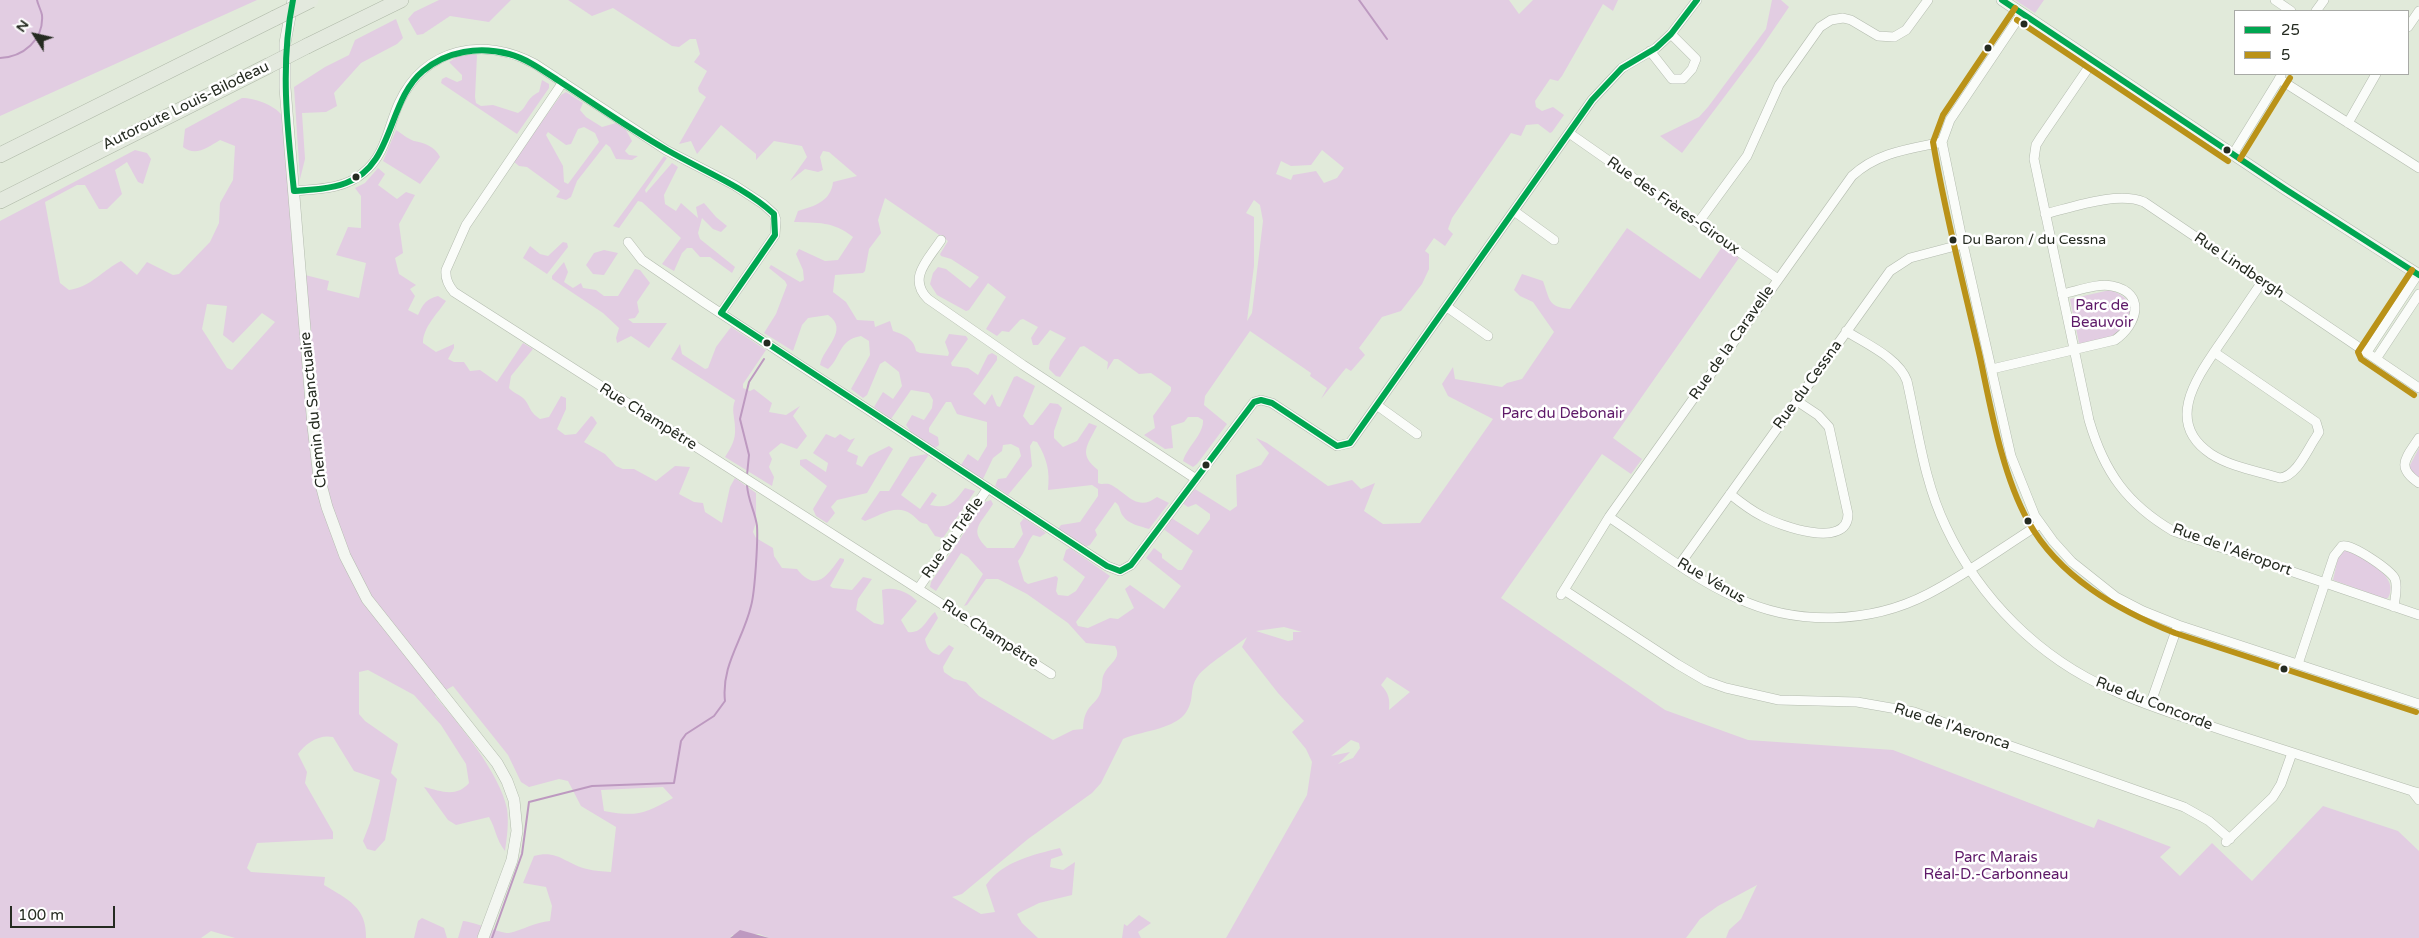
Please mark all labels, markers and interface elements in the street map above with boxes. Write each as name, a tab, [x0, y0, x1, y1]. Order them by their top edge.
north arrow	[10, 10, 60, 60]
legend	[2234, 10, 2409, 75]
text: N	[12, 17, 32, 36]
unlabelled marker	[2019, 19, 2029, 29]
text: 25	[2281, 21, 2300, 39]
unlabelled marker	[1983, 43, 1993, 53]
text: 5	[2281, 46, 2290, 64]
street label: Autoroute Louis-Bilodeau	[100, 58, 272, 154]
unlabelled marker	[2222, 145, 2232, 155]
street label: Rue des Frères-Giroux	[1603, 153, 1743, 259]
unlabelled marker	[351, 172, 361, 182]
street label: Rue Lindbergh	[2190, 229, 2288, 303]
place label: Du Baron / du Cessna	[1962, 232, 2106, 248]
marker: Du Baron / du Cessna	[1948, 235, 1958, 245]
street label: Rue de la Caravelle	[1686, 282, 1778, 404]
park label: Parc de Beauvoir	[2071, 297, 2133, 332]
street label: Chemin du Sanctuaire	[297, 331, 331, 489]
street label: Rue du Cessna	[1770, 337, 1846, 433]
unlabelled marker	[762, 338, 772, 348]
street label: Rue Champêtre	[596, 380, 700, 454]
park label: Parc du Debonair	[1501, 405, 1625, 423]
unlabelled marker	[1201, 460, 1211, 470]
street label: Rue du Trèfle	[918, 494, 988, 582]
unlabelled marker	[2023, 516, 2033, 526]
street label: Rue de l'Aéroport	[2170, 520, 2294, 580]
street label: Rue Vénus	[1674, 554, 1748, 608]
street label: Rue Champêtre	[938, 596, 1042, 672]
unlabelled marker	[2279, 664, 2289, 674]
street label: Rue du Concorde	[2093, 673, 2215, 735]
street label: Rue de l'Aeronca	[1892, 700, 2012, 754]
park label: Parc Marais Réal-D.-Carbonneau	[1924, 849, 2068, 884]
scale bar	[12, 896, 118, 928]
text: 100 m	[18, 906, 64, 924]

